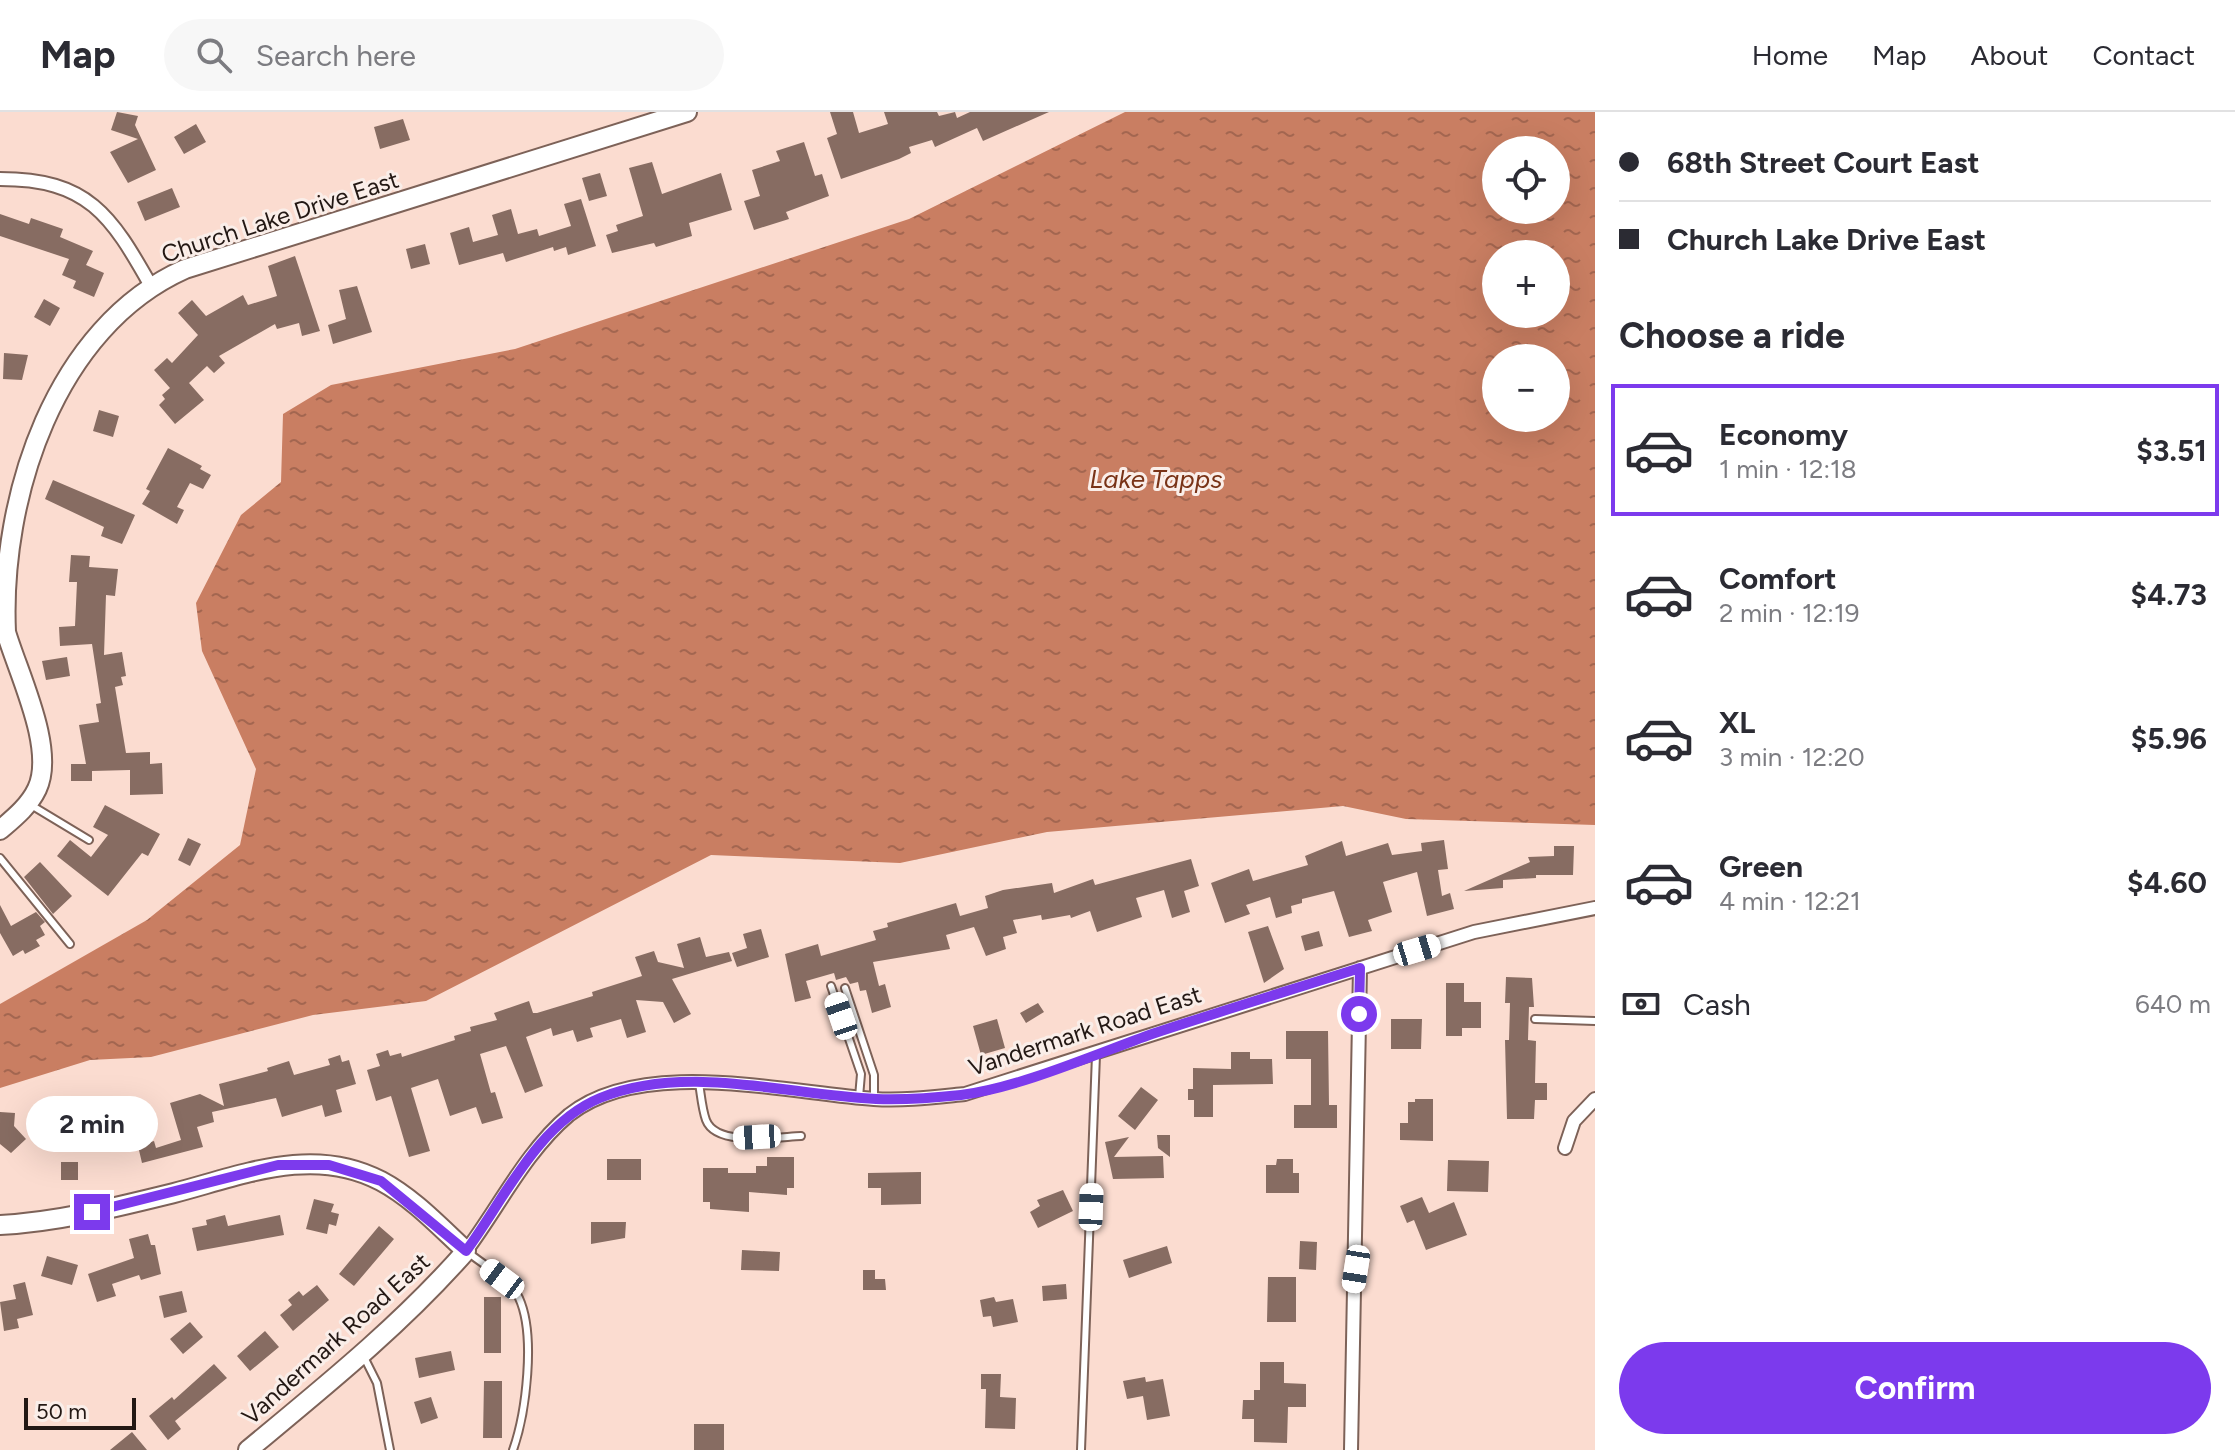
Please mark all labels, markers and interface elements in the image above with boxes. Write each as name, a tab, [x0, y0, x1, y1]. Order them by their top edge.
search box	[164, 19, 724, 91]
text: Map	[40, 32, 116, 78]
icon: search	[192, 33, 236, 77]
text: Search here	[256, 37, 416, 74]
text: Home	[1752, 38, 1828, 72]
text: Map	[1872, 38, 1927, 72]
text: About	[1971, 38, 2048, 72]
text: Contact	[2092, 38, 2195, 72]
map controls	[1482, 136, 1570, 432]
button: locate	[1482, 136, 1570, 224]
text: 68th Street Court East	[1667, 144, 1980, 181]
street label: Church Lake Drive East	[158, 164, 402, 269]
text: Church Lake Drive East	[1667, 221, 1986, 258]
button: +	[1482, 240, 1570, 328]
text: Choose a ride	[1619, 314, 1845, 357]
button: −	[1482, 344, 1570, 432]
icon: car	[1623, 414, 1695, 486]
text: Economy	[1719, 416, 1848, 453]
text: $3.51	[2136, 432, 2207, 469]
text: 1 min · 12:18	[1719, 453, 1857, 485]
water label: Lake Tapps	[1090, 463, 1222, 495]
icon: car	[1623, 558, 1695, 630]
text: Comfort	[1719, 560, 1837, 597]
text: $4.73	[2131, 576, 2207, 613]
text: 2 min · 12:19	[1719, 597, 1859, 629]
icon: car	[1623, 702, 1695, 774]
text: XL	[1719, 704, 1755, 741]
text: $5.96	[2131, 720, 2207, 757]
text: 3 min · 12:20	[1719, 741, 1865, 773]
icon: car	[1623, 846, 1695, 918]
text: Green	[1719, 848, 1803, 885]
text: $4.60	[2127, 864, 2207, 901]
text: 4 min · 12:21	[1719, 885, 1861, 917]
car	[1391, 932, 1443, 968]
street label: Vandermark Road East	[965, 979, 1205, 1082]
icon: cash	[1619, 982, 1663, 1026]
text: Cash	[1683, 986, 1751, 1023]
text: 640 m	[2135, 988, 2211, 1020]
car	[822, 989, 860, 1043]
route start	[1341, 996, 1377, 1032]
callout: 2 min	[26, 1096, 158, 1152]
text: 2 min	[59, 1108, 125, 1140]
car	[732, 1124, 782, 1150]
car	[1078, 1183, 1104, 1231]
route end	[74, 1194, 110, 1230]
car	[1340, 1243, 1372, 1295]
street label: Vandermark Road East	[236, 1247, 436, 1431]
car	[476, 1255, 528, 1303]
button: Confirm	[1619, 1342, 2211, 1434]
scale bar	[24, 1394, 136, 1430]
text: 50 m	[36, 1398, 87, 1425]

